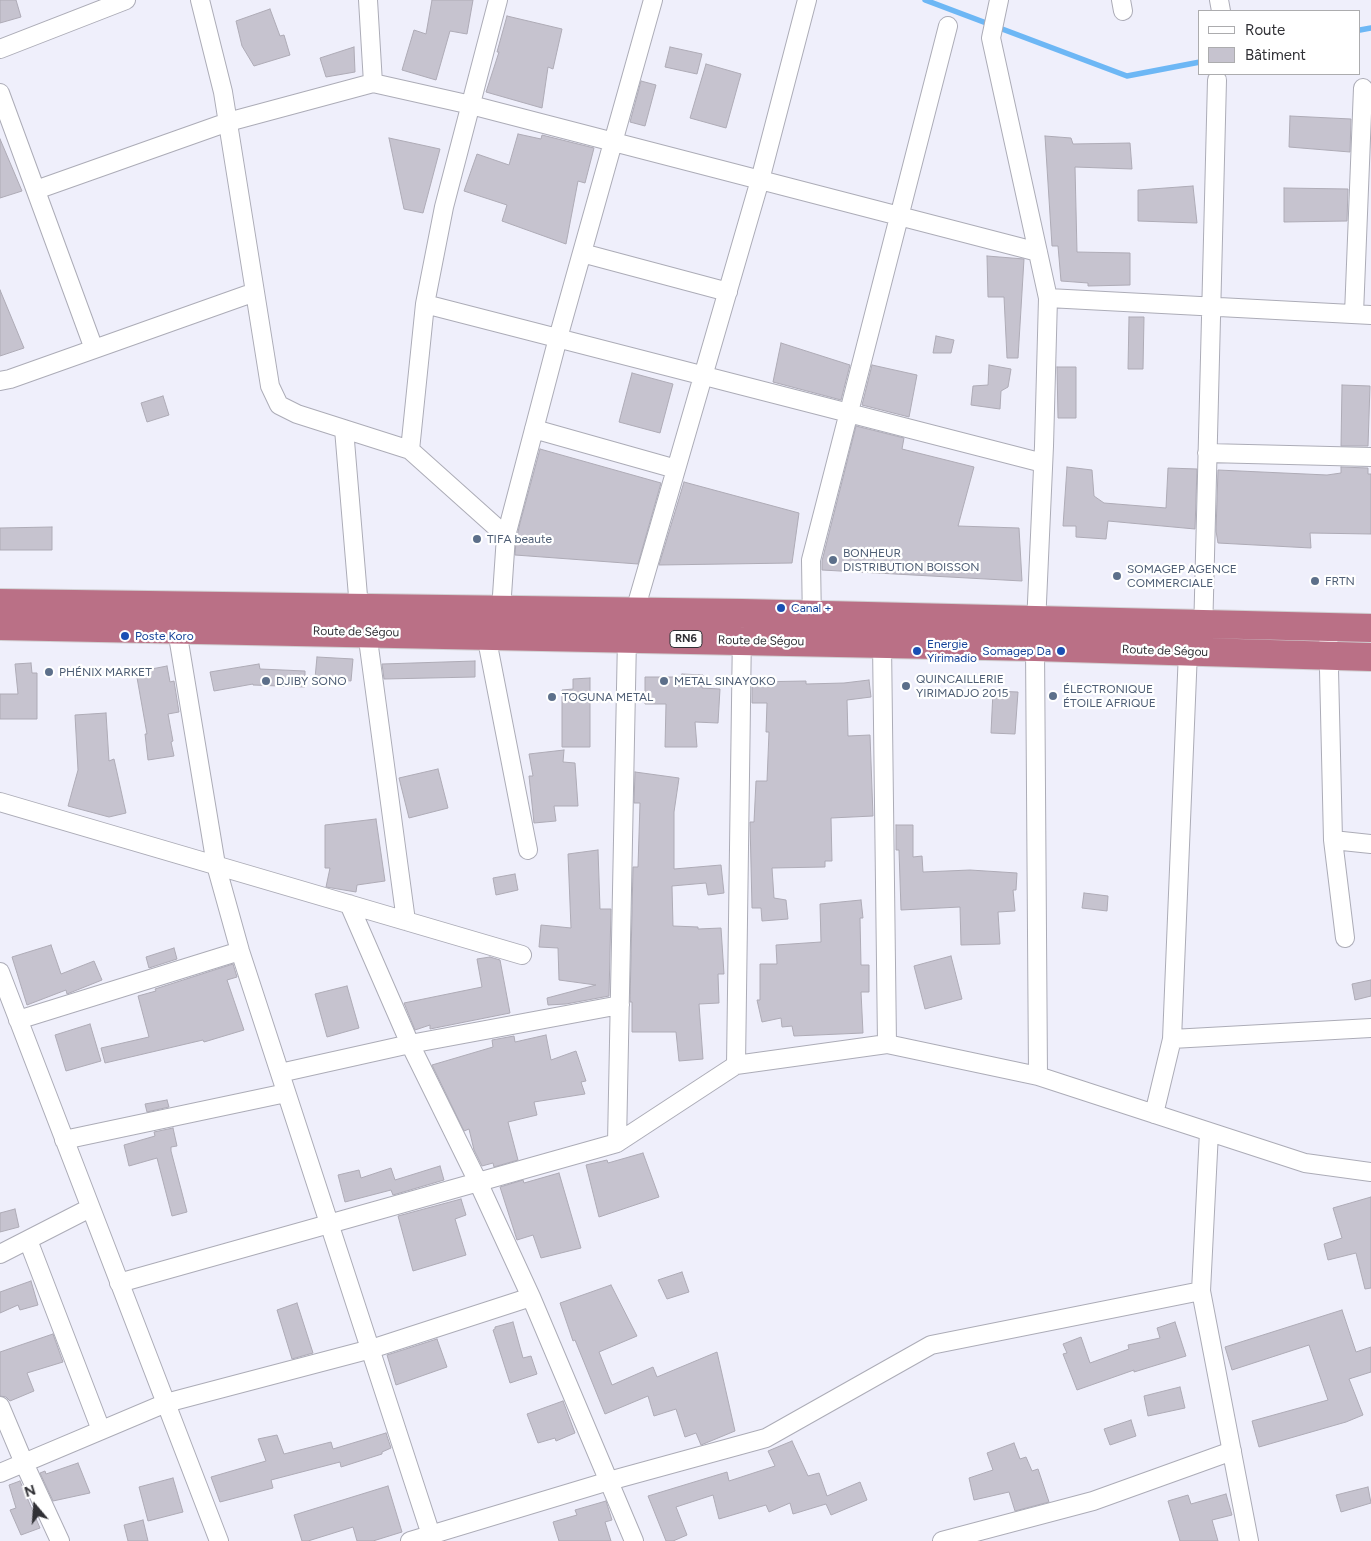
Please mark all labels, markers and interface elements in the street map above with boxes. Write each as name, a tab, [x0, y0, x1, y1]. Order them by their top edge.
legend	[1198, 10, 1361, 75]
text: Route	[1245, 21, 1285, 39]
text: Bâtiment	[1245, 46, 1306, 64]
place label: TIFA beaute	[487, 532, 552, 546]
marker: TIFA beaute	[471, 533, 483, 545]
place label: BONHEUR DISTRIBUTION BOISSON	[843, 546, 980, 574]
marker: BONHEUR DISTRIBUTION BOISSON	[827, 554, 839, 566]
place label: SOMAGEP AGENCE COMMERCIALE	[1127, 562, 1237, 590]
marker: SOMAGEP AGENCE COMMERCIALE	[1111, 570, 1123, 582]
place label: FRTN	[1325, 574, 1355, 588]
marker: FRTN	[1309, 575, 1321, 587]
place label: Canal +	[791, 601, 832, 615]
marker: Canal +	[775, 602, 787, 614]
street label: Route de Ségou	[313, 624, 399, 640]
place label: Poste Koro	[135, 629, 194, 643]
marker: Poste Koro	[119, 630, 131, 642]
road number: RN6	[670, 630, 702, 648]
street label: Route de Ségou	[718, 633, 804, 649]
place label: Energie Yirimadio	[927, 637, 977, 665]
street label: Route de Ségou	[1122, 642, 1208, 660]
place label: Somagep Da	[982, 644, 1051, 658]
marker: Energie Yirimadio	[911, 645, 923, 657]
marker: Somagep Da	[1055, 645, 1067, 657]
place label: PHÉNIX MARKET	[59, 665, 152, 679]
marker: PHÉNIX MARKET	[43, 666, 55, 678]
place label: QUINCAILLERIE YIRIMADJO 2015	[916, 672, 1009, 700]
place label: DJIBY SONO	[276, 674, 347, 688]
place label: METAL SINAYOKO	[674, 674, 775, 688]
marker: DJIBY SONO	[260, 675, 272, 687]
marker: METAL SINAYOKO	[658, 675, 670, 687]
marker: QUINCAILLERIE YIRIMADJO 2015	[900, 680, 912, 692]
place label: ÉLECTRONIQUE ÉTOILE AFRIQUE	[1063, 682, 1156, 710]
place label: TOGUNA METAL	[562, 690, 653, 704]
marker: ÉLECTRONIQUE ÉTOILE AFRIQUE	[1047, 690, 1059, 702]
marker: TOGUNA METAL	[546, 691, 558, 703]
north arrow	[10, 1481, 60, 1531]
text: N	[22, 1482, 38, 1501]

